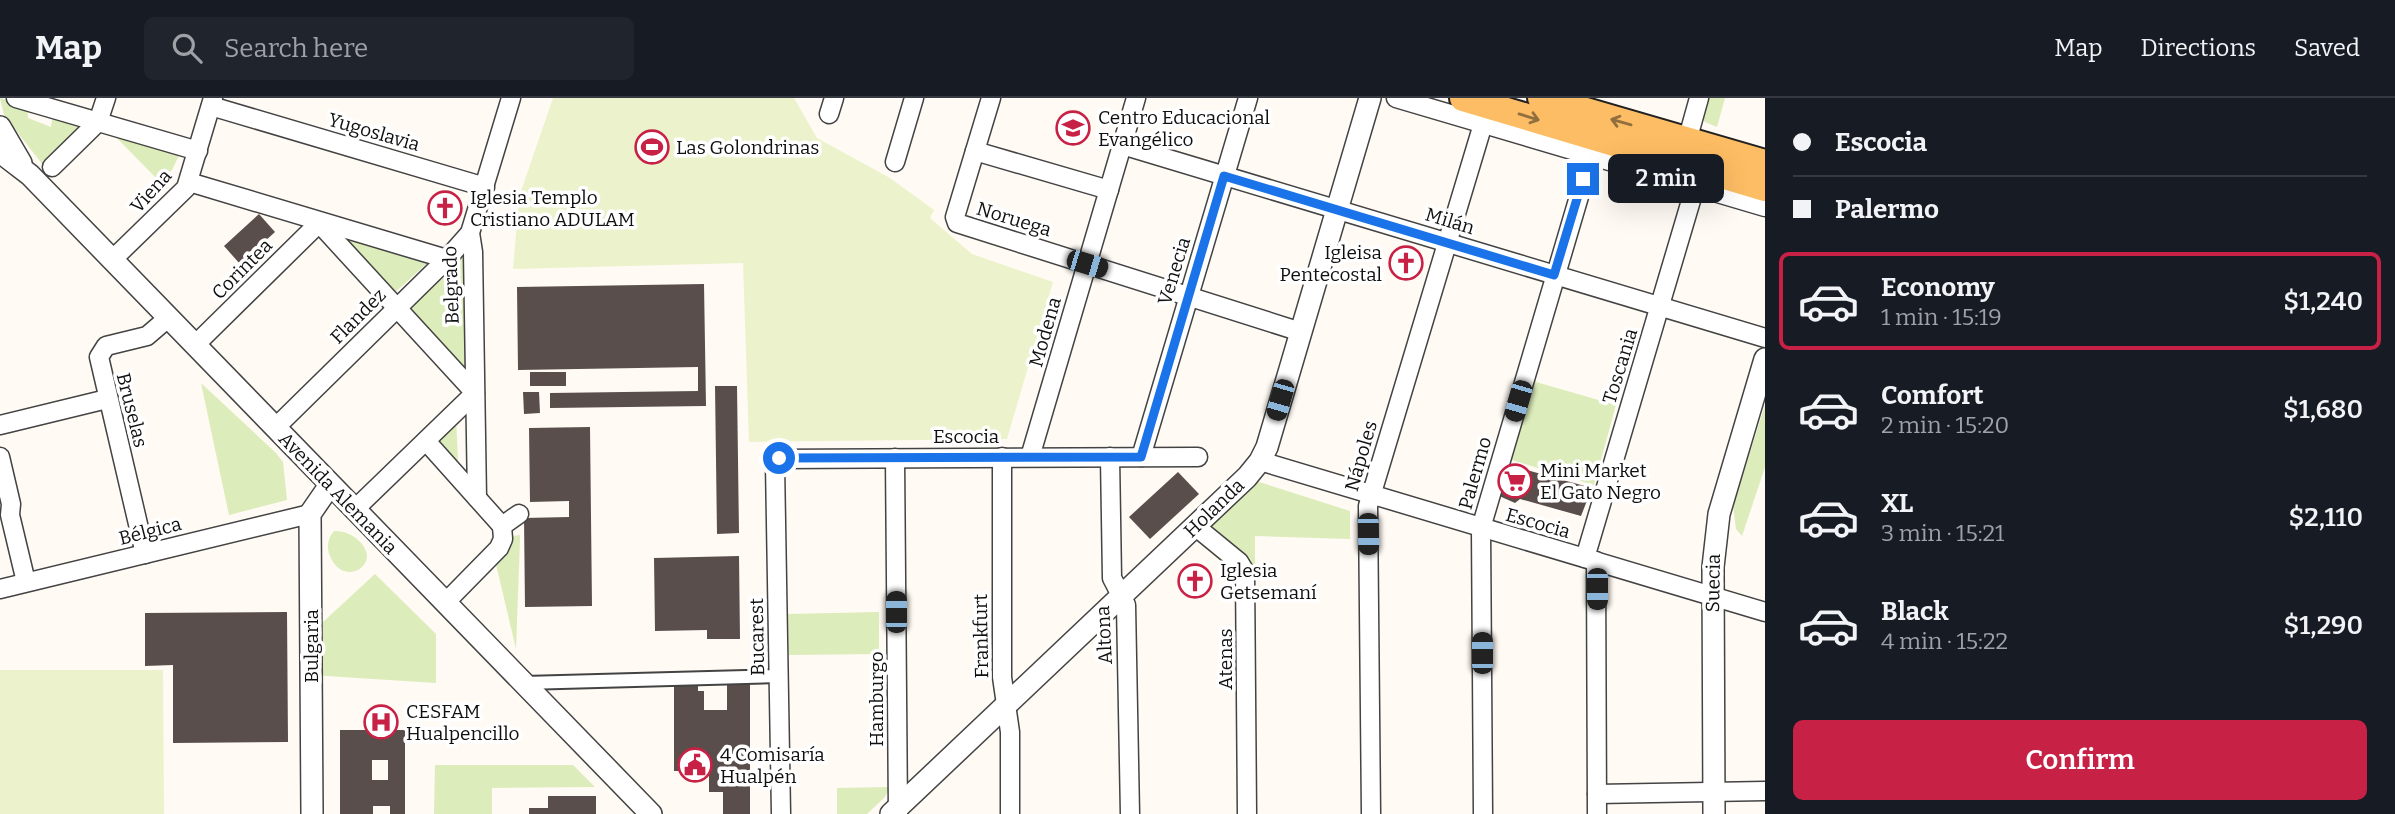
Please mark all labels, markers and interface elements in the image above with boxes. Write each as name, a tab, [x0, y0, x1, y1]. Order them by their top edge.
search box	[144, 17, 634, 80]
text: Map	[35, 28, 102, 68]
icon: search	[168, 29, 206, 67]
text: Search here	[224, 33, 368, 64]
text: Map	[2054, 34, 2103, 62]
text: Directions	[2141, 34, 2256, 62]
text: Saved	[2294, 34, 2360, 62]
place label: Centro Educacional Evangélico	[1098, 106, 1270, 151]
street label: Yugoslavia	[326, 108, 423, 156]
school or university icon: Centro Educacional Evangélico	[1054, 109, 1092, 147]
one-way arrow	[1517, 112, 1539, 125]
one-way arrow	[1610, 114, 1632, 127]
text: Escocia	[1835, 127, 1927, 158]
sports icon: Las Golondrinas	[633, 128, 671, 166]
place label: Las Golondrinas	[676, 136, 819, 159]
callout: 2 min	[1608, 154, 1723, 204]
route end	[1567, 163, 1599, 195]
street label: Viena	[125, 164, 177, 218]
text: 2 min	[1636, 164, 1696, 192]
place label: Iglesia Templo Cristiano ADULAM	[470, 186, 635, 231]
church icon: Iglesia Templo Cristiano ADULAM	[426, 189, 464, 227]
text: Palermo	[1835, 194, 1939, 225]
street label: Noruega	[974, 197, 1055, 241]
street label: Milán	[1423, 203, 1477, 239]
street label: Corintea	[207, 234, 277, 304]
street label: Venecia	[1153, 234, 1195, 308]
place label: Igleisa Pentecostal	[1280, 241, 1383, 286]
church icon: Igleisa Pentecostal	[1387, 244, 1425, 282]
street label: Belgrado	[438, 245, 464, 325]
car	[1064, 248, 1111, 280]
icon: car	[1797, 270, 1860, 333]
text: Economy	[1881, 272, 1995, 303]
street label: Flandez	[326, 284, 390, 348]
text: $1,240	[2283, 286, 2363, 317]
street label: Modena	[1024, 294, 1066, 370]
text: 1 min · 15:19	[1881, 303, 2002, 331]
street label: Toscania	[1598, 325, 1643, 407]
street label: Bruselas	[112, 370, 152, 450]
car	[1265, 377, 1296, 423]
car	[1503, 378, 1534, 424]
icon: car	[1797, 378, 1860, 441]
text: Comfort	[1881, 380, 1984, 411]
text: $1,680	[2283, 394, 2363, 425]
text: 2 min · 15:20	[1881, 411, 2009, 439]
street label: Nápoles	[1340, 418, 1382, 494]
street label: Escocia	[933, 425, 1000, 448]
street label: Avenida Alemania	[274, 427, 403, 559]
street label: Palermo	[1454, 434, 1496, 512]
route start	[763, 442, 795, 474]
place label: Mini Market El Gato Negro	[1540, 459, 1661, 504]
supermarket icon: Mini Market El Gato Negro	[1496, 462, 1534, 500]
street label: Holanda	[1179, 473, 1249, 542]
icon: car	[1797, 486, 1860, 549]
text: XL	[1881, 488, 1913, 519]
text: $2,110	[2288, 502, 2363, 533]
street label: Escocia	[1503, 503, 1574, 543]
street label: Bélgica	[116, 512, 184, 550]
car	[1358, 513, 1379, 555]
text: 3 min · 15:21	[1881, 519, 2004, 547]
street label: Suecia	[1701, 553, 1725, 612]
place label: Iglesia Getsemaní	[1220, 559, 1317, 604]
church icon: Iglesia Getsemaní	[1176, 562, 1214, 600]
car	[1587, 568, 1608, 610]
car	[886, 591, 907, 633]
street label: Frankfurt	[969, 593, 993, 679]
icon: car	[1797, 594, 1860, 657]
text: Black	[1881, 596, 1949, 627]
street label: Bucarest	[745, 598, 769, 676]
street label: Altona	[1091, 605, 1117, 665]
street label: Bulgaria	[300, 608, 323, 683]
text: $1,290	[2283, 610, 2363, 641]
text: 4 min · 15:22	[1881, 627, 2008, 655]
street label: Atenas	[1214, 628, 1237, 690]
car	[1472, 632, 1493, 674]
street label: Hamburgo	[865, 651, 888, 747]
place label: CESFAM Hualpencillo	[406, 700, 520, 745]
hospital icon: CESFAM Hualpencillo	[362, 703, 400, 741]
button: Confirm	[1793, 720, 2367, 800]
place label: 4 Comisaría Hualpén	[720, 743, 825, 788]
public building icon: 4 Comisaría Hualpén	[676, 746, 714, 784]

